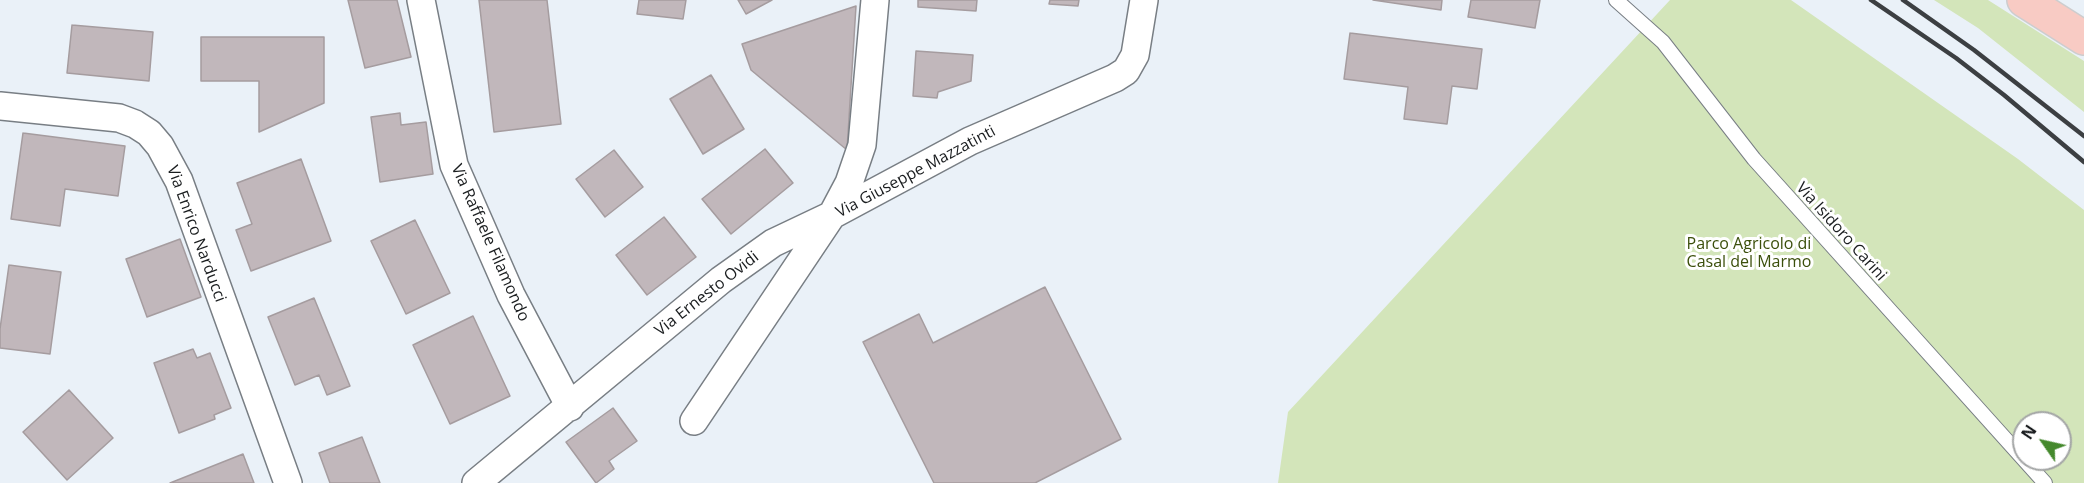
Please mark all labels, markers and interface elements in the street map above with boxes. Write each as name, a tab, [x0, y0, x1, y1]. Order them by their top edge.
street label: Via Giuseppe Mazzatinti	[833, 122, 999, 222]
street label: Via Raffaele Filamondo	[447, 161, 533, 325]
street label: Via Enrico Narducci	[162, 163, 230, 305]
street label: Via Isidoro Carini	[1792, 179, 1890, 285]
park label: Parco Agricolo di Casal del Marmo	[1687, 234, 1811, 272]
street label: Via Ernesto Ovidi	[651, 248, 763, 340]
north arrow	[2012, 411, 2072, 471]
text: N	[2016, 421, 2041, 444]

